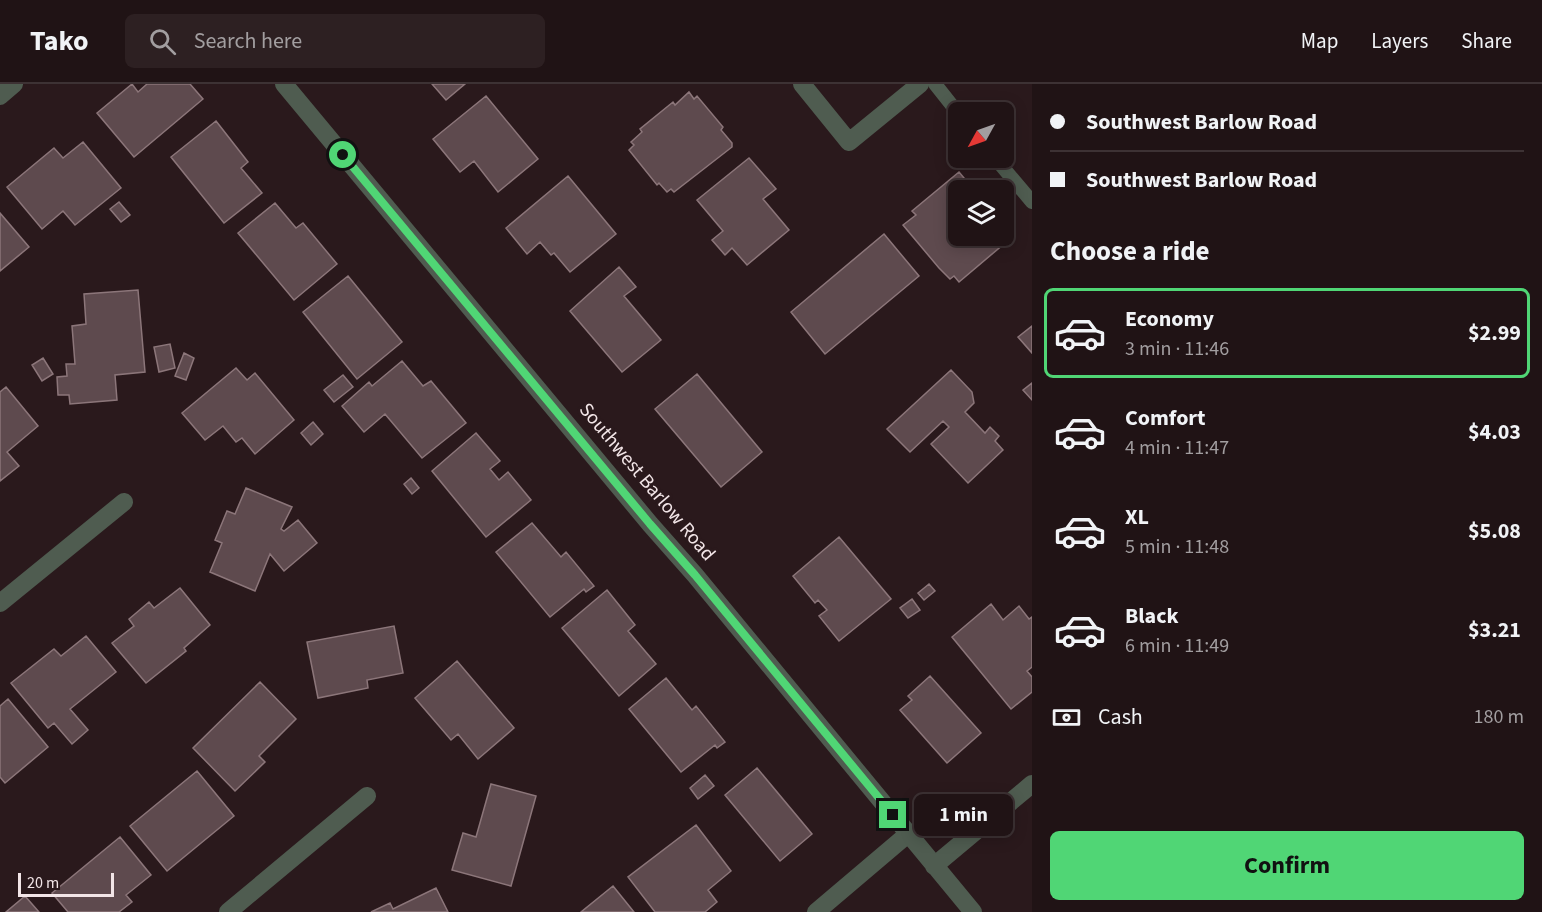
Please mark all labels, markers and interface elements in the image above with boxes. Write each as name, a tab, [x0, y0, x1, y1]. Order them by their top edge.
search box	[125, 14, 545, 68]
text: Tako	[30, 21, 89, 61]
icon: search	[146, 25, 179, 58]
text: Search here	[194, 25, 302, 57]
text: Map	[1301, 26, 1338, 56]
text: Layers	[1371, 26, 1428, 56]
text: Share	[1461, 26, 1512, 56]
north arrow	[948, 102, 1014, 168]
map controls	[948, 102, 1014, 246]
text: Southwest Barlow Road	[1086, 106, 1317, 138]
route start	[329, 141, 356, 168]
text: Southwest Barlow Road	[1086, 164, 1317, 196]
button: layers	[948, 180, 1014, 246]
text: Choose a ride	[1050, 232, 1210, 271]
text: Economy	[1125, 303, 1214, 335]
icon: car	[1053, 306, 1107, 360]
text: $2.99	[1468, 317, 1521, 349]
text: 3 min · 11:46	[1125, 335, 1229, 363]
street label: Southwest Barlow Road	[572, 397, 722, 567]
text: Comfort	[1125, 402, 1206, 434]
icon: car	[1053, 405, 1107, 459]
text: $4.03	[1468, 416, 1521, 448]
text: 4 min · 11:47	[1125, 434, 1229, 462]
text: XL	[1125, 501, 1149, 533]
icon: car	[1053, 504, 1107, 558]
text: $5.08	[1468, 515, 1521, 547]
text: 5 min · 11:48	[1125, 533, 1229, 561]
text: Black	[1125, 600, 1179, 632]
icon: car	[1053, 603, 1107, 657]
text: $3.21	[1468, 614, 1521, 646]
text: 6 min · 11:49	[1125, 632, 1229, 660]
icon: cash	[1050, 701, 1083, 734]
text: Cash	[1098, 701, 1143, 733]
text: 180 m	[1474, 703, 1524, 731]
callout: 1 min	[914, 794, 1013, 836]
route end	[879, 801, 906, 828]
text: 1 min	[939, 801, 988, 829]
button: Confirm	[1050, 831, 1524, 900]
scale bar	[18, 870, 114, 898]
text: 20 m	[27, 872, 59, 894]

